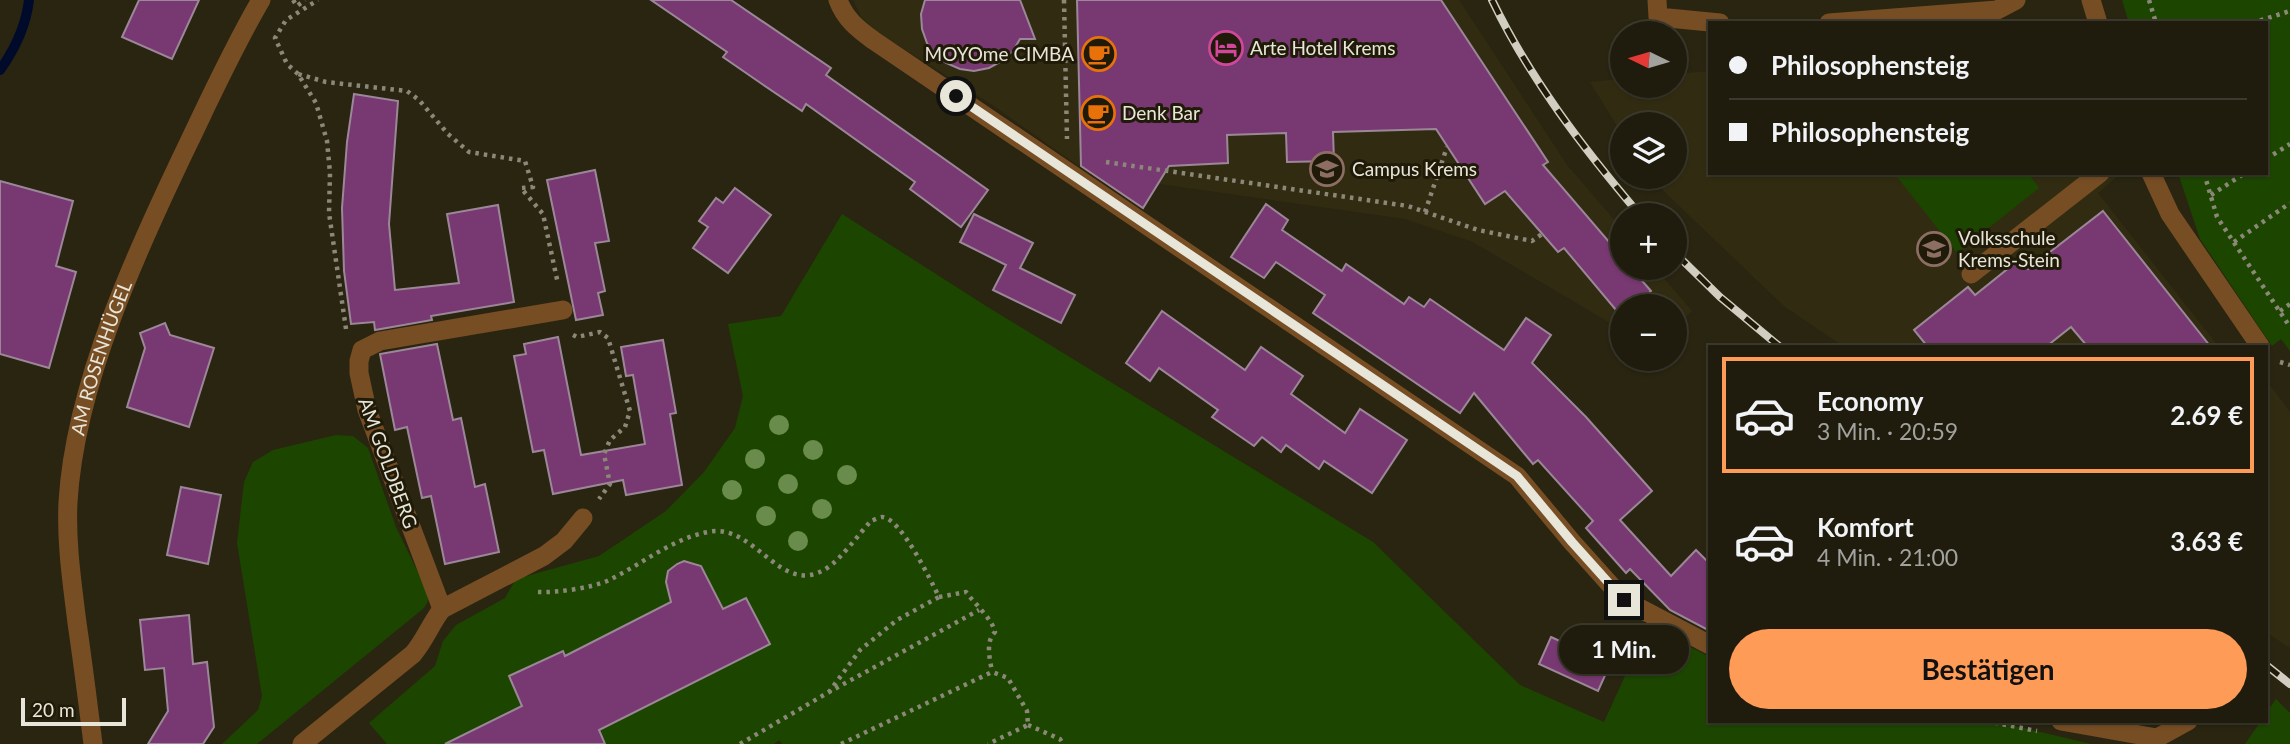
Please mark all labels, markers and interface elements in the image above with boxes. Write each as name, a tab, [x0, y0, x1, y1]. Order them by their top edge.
north arrow	[1610, 21, 1687, 98]
map controls	[1610, 21, 1687, 371]
hotel icon: Arte Hotel Krems	[1207, 29, 1245, 67]
cafe icon: MOYOme CIMBA	[1080, 35, 1118, 73]
place label: Arte Hotel Krems	[1250, 36, 1395, 59]
place label: MOYOme CIMBA	[925, 42, 1074, 65]
text: Philosophensteig	[1771, 49, 1969, 81]
route start	[940, 80, 972, 112]
cafe icon: Denk Bar	[1079, 94, 1117, 132]
place label: Denk Bar	[1122, 101, 1200, 124]
button: layers	[1610, 112, 1687, 189]
text: Philosophensteig	[1771, 116, 1969, 148]
school or university icon: Campus Krems	[1308, 150, 1346, 188]
place label: Campus Krems	[1352, 157, 1477, 180]
button: +	[1610, 203, 1687, 280]
place label: Volksschule Krems-Stein	[1958, 226, 2060, 271]
school or university icon: Volksschule Krems-Stein	[1915, 230, 1953, 268]
street label: AM ROSENHÜGEL	[65, 277, 136, 437]
button: −	[1610, 294, 1687, 371]
icon: car	[1733, 384, 1796, 447]
text: Economy	[1817, 385, 1923, 417]
street label: AM GOLDBERG	[354, 394, 423, 531]
text: 2.69 €	[2170, 399, 2243, 431]
text: 3 Min. · 20:59	[1817, 417, 1958, 445]
icon: car	[1733, 510, 1796, 573]
text: Komfort	[1817, 511, 1914, 543]
text: 3.63 €	[2170, 525, 2243, 557]
text: 4 Min. · 21:00	[1817, 543, 1958, 571]
route end	[1608, 584, 1640, 616]
callout: 1 Min.	[1559, 624, 1689, 674]
button: Bestätigen	[1729, 629, 2247, 709]
text: 1 Min.	[1592, 635, 1656, 663]
scale bar	[21, 695, 126, 727]
text: 20 m	[32, 698, 75, 721]

